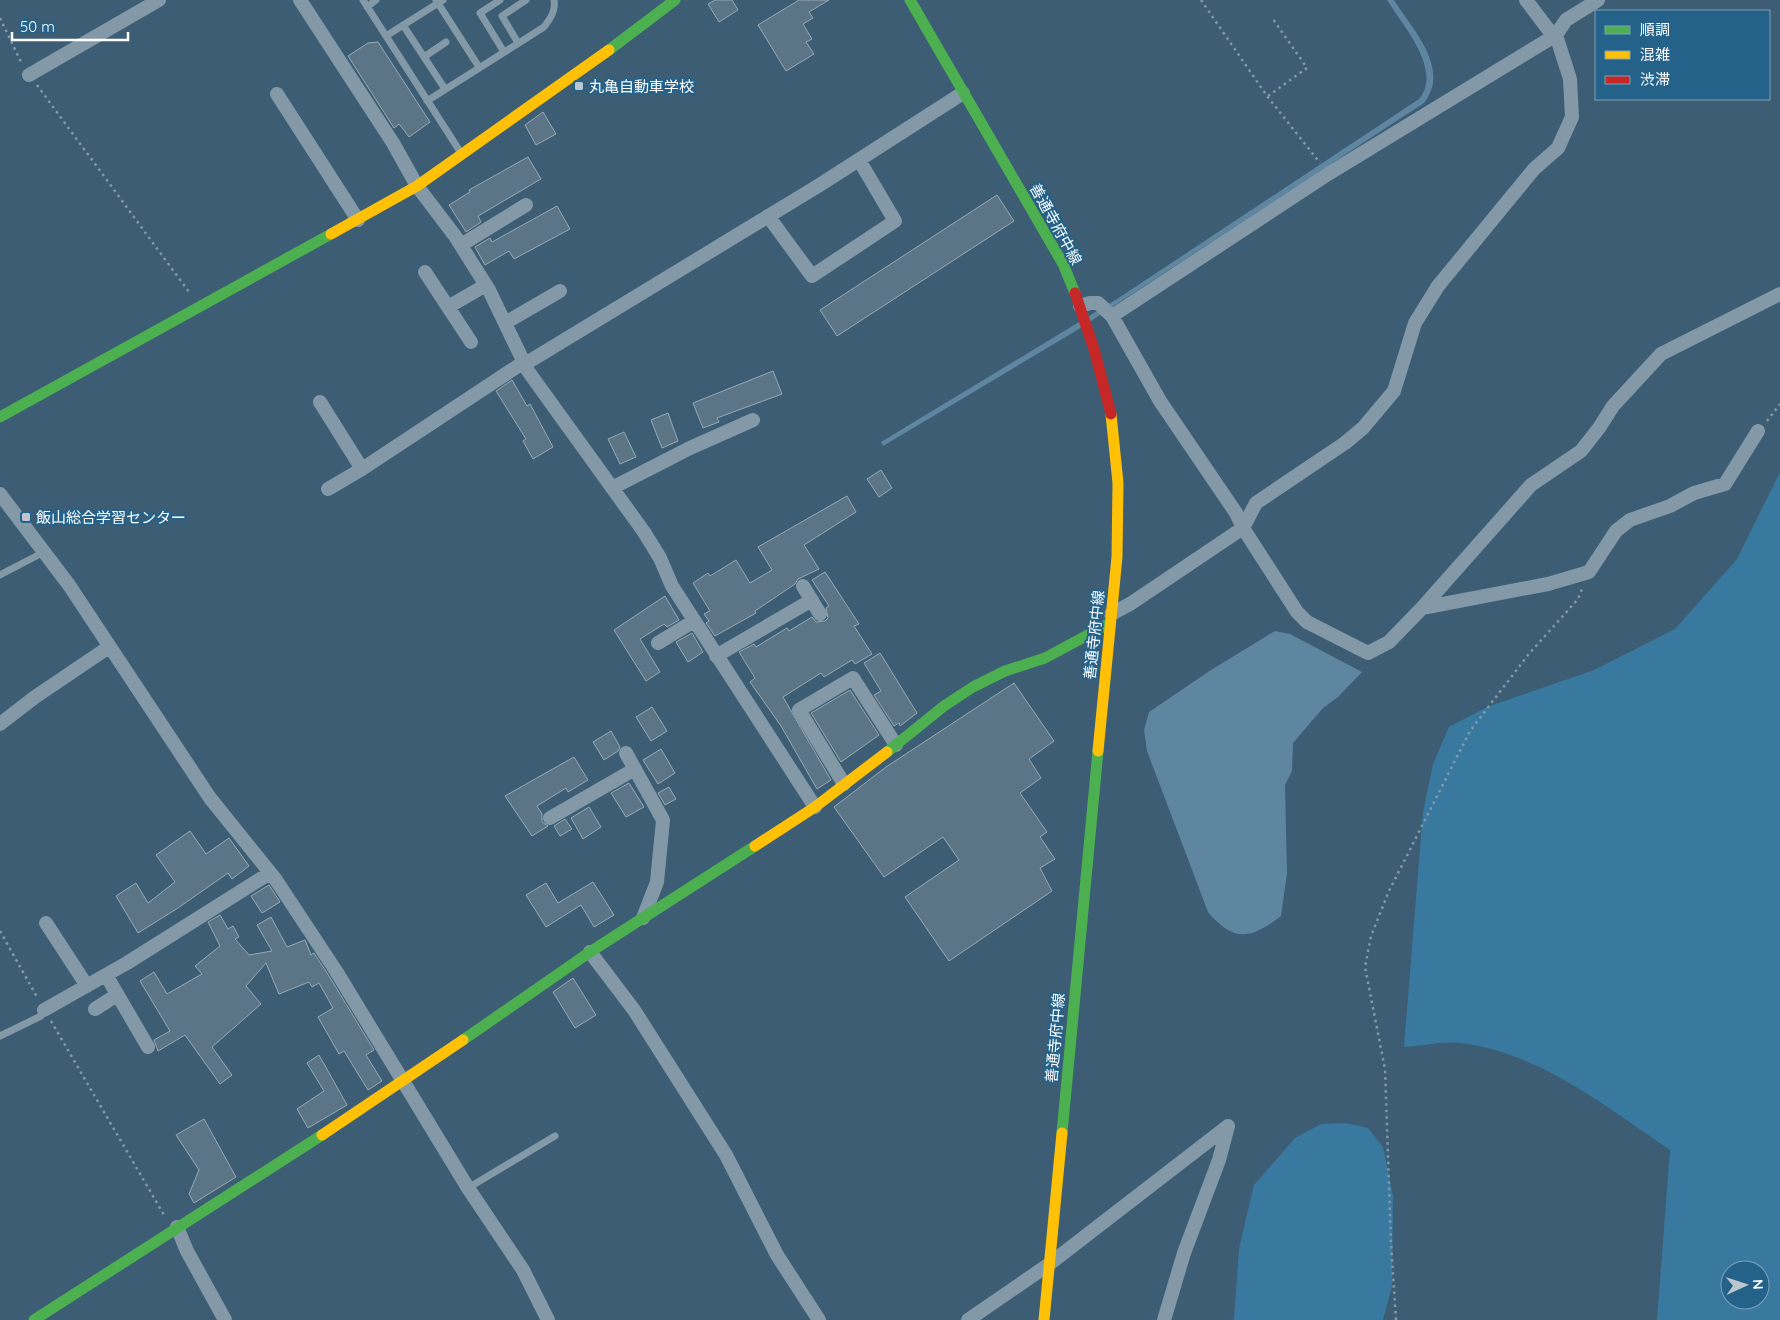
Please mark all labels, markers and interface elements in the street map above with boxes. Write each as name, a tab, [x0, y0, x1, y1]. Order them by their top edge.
scale bar	[12, 10, 129, 42]
legend	[1595, 10, 1770, 100]
text: 50 m	[20, 17, 55, 36]
text: 順調	[1640, 20, 1670, 39]
text: 混雑	[1640, 45, 1670, 64]
text: 渋滞	[1640, 70, 1670, 89]
place label: 丸亀自動車学校	[589, 77, 694, 96]
marker: 丸亀自動車学校	[573, 80, 585, 92]
street label: 善通寺府中線	[1026, 180, 1086, 268]
place label: 飯山総合学習センター	[36, 508, 186, 527]
marker: 飯山総合学習センター	[20, 511, 32, 523]
street label: 善通寺府中線	[1080, 589, 1108, 681]
street label: 善通寺府中線	[1042, 992, 1068, 1084]
north arrow	[1720, 1260, 1770, 1310]
text: N	[1749, 1279, 1767, 1290]

